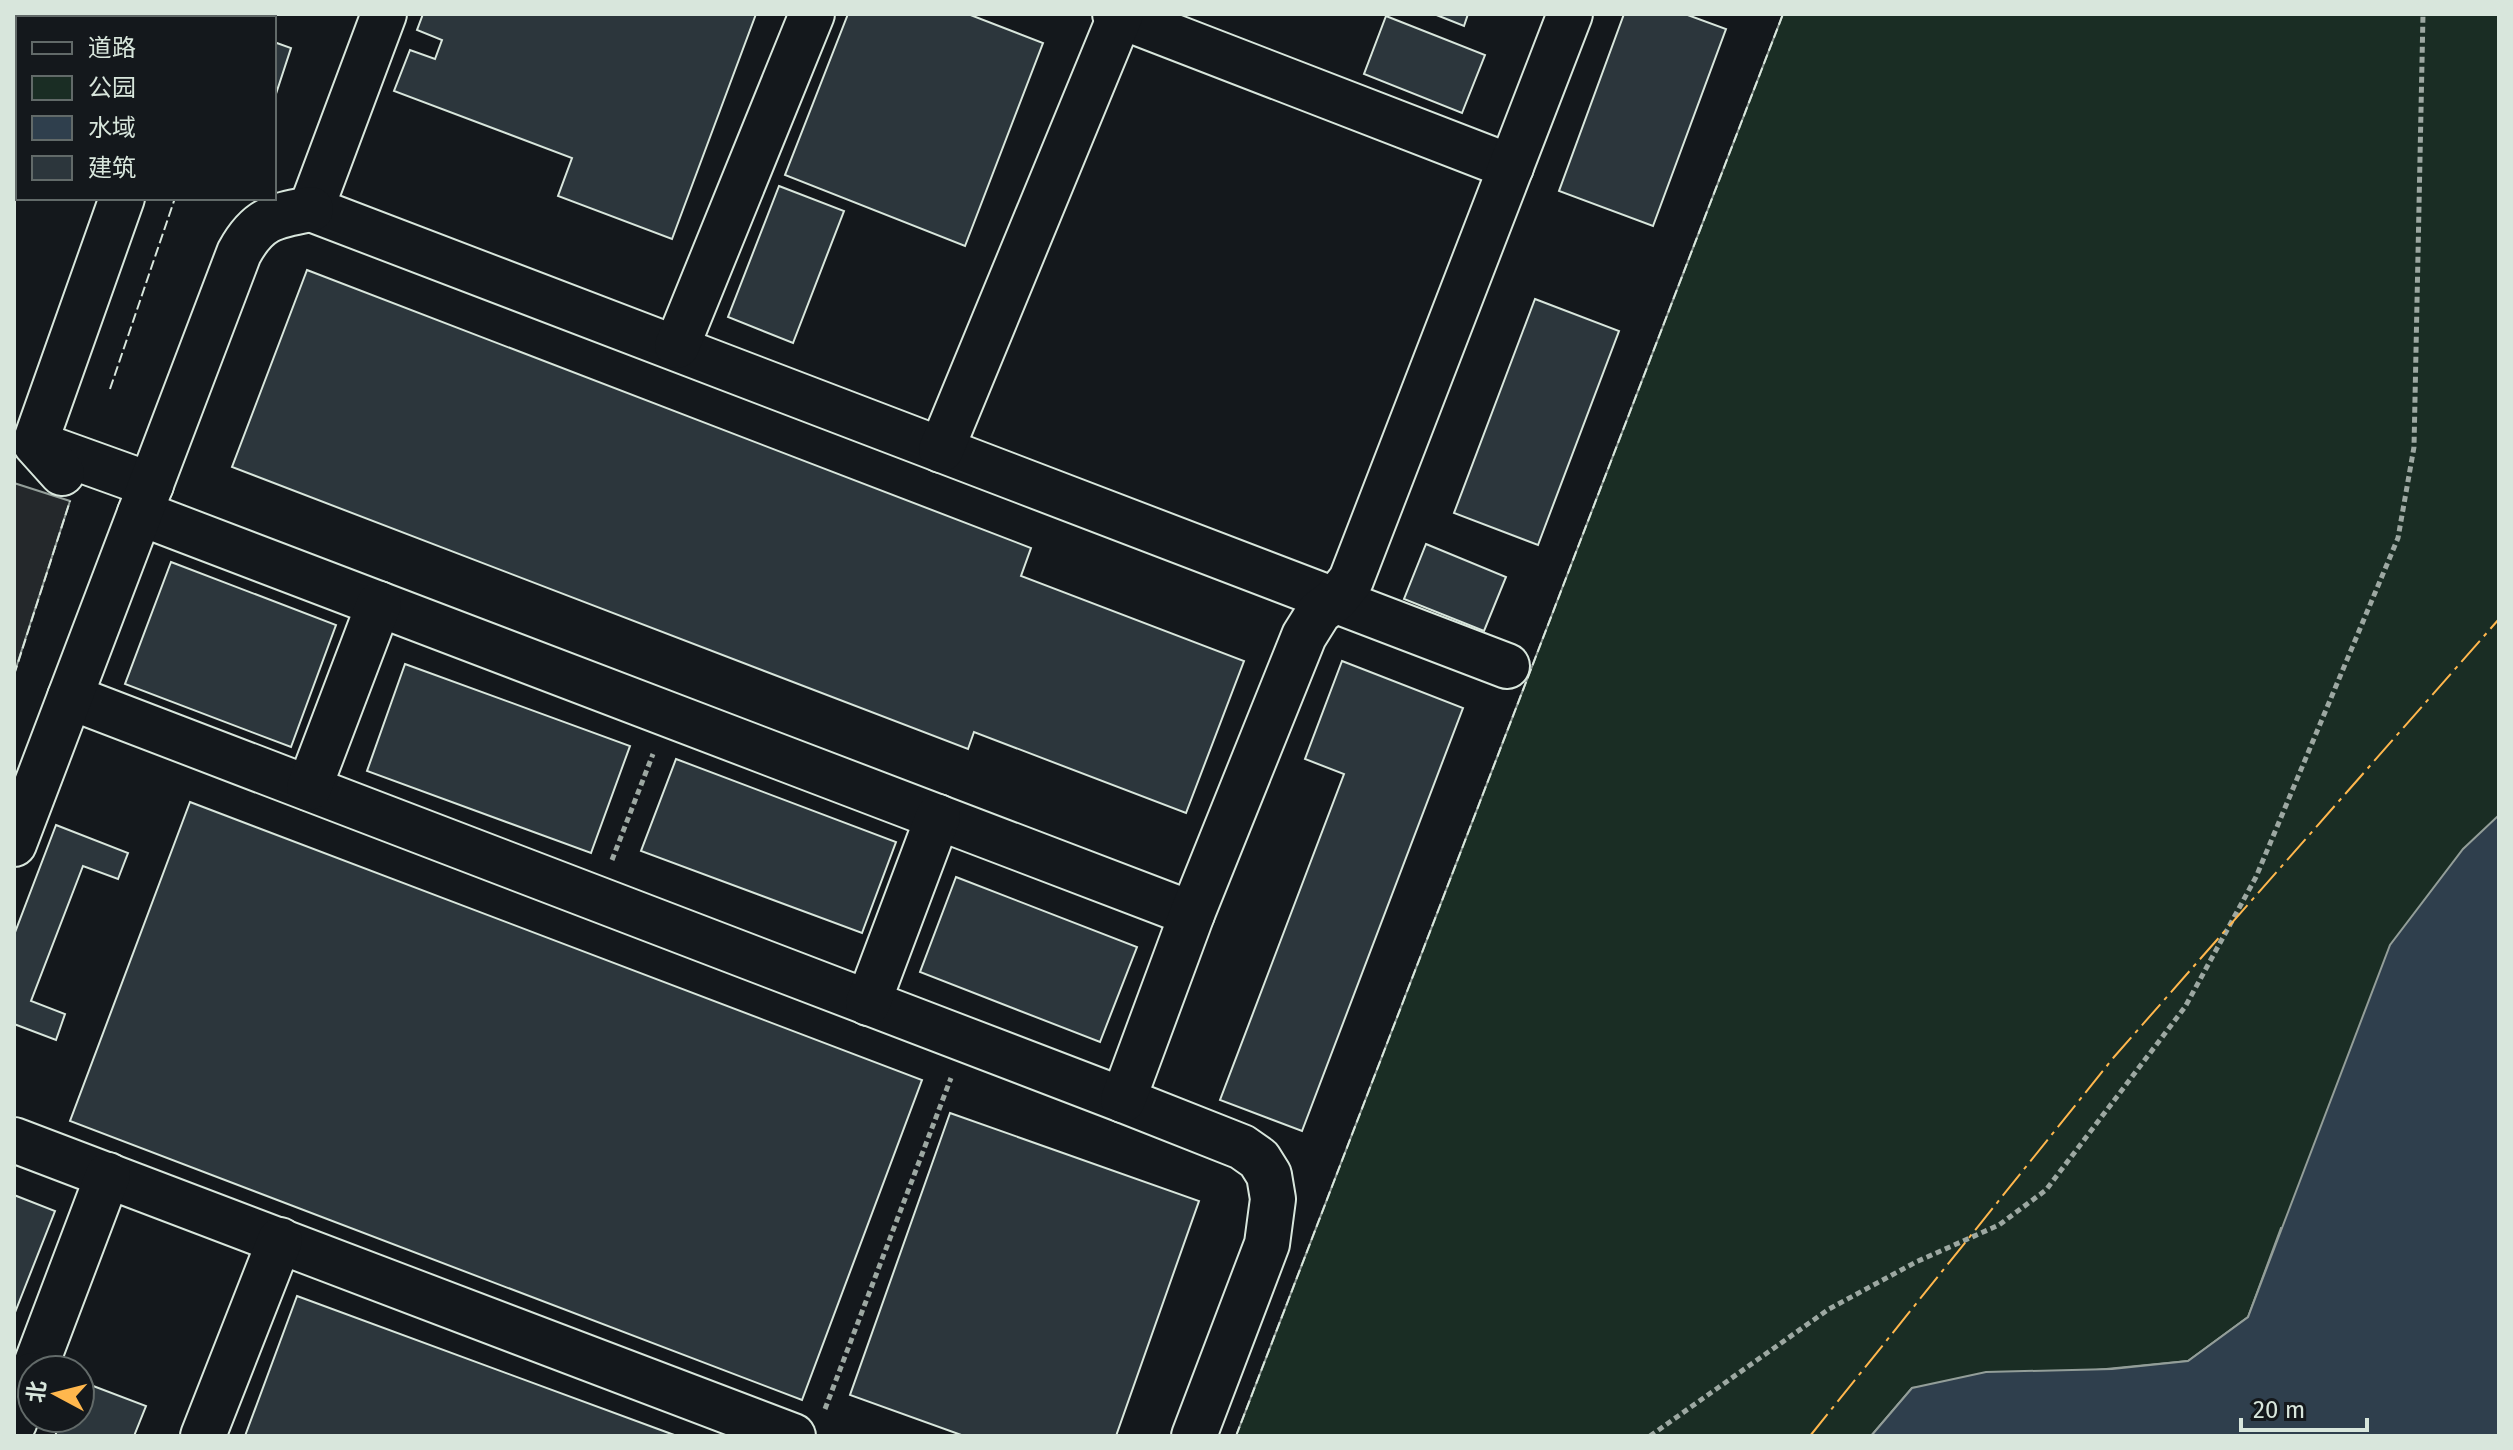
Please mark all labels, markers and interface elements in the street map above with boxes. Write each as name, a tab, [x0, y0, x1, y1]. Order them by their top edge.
legend	[16, 16, 276, 200]
text: 道路	[88, 34, 136, 62]
text: 公园	[88, 74, 136, 102]
text: 水域	[88, 114, 136, 142]
text: 建筑	[88, 154, 136, 182]
north arrow	[16, 1354, 96, 1434]
text: 北	[22, 1379, 51, 1404]
scale bar	[2241, 1382, 2367, 1432]
text: 20 m	[2253, 1396, 2305, 1424]

